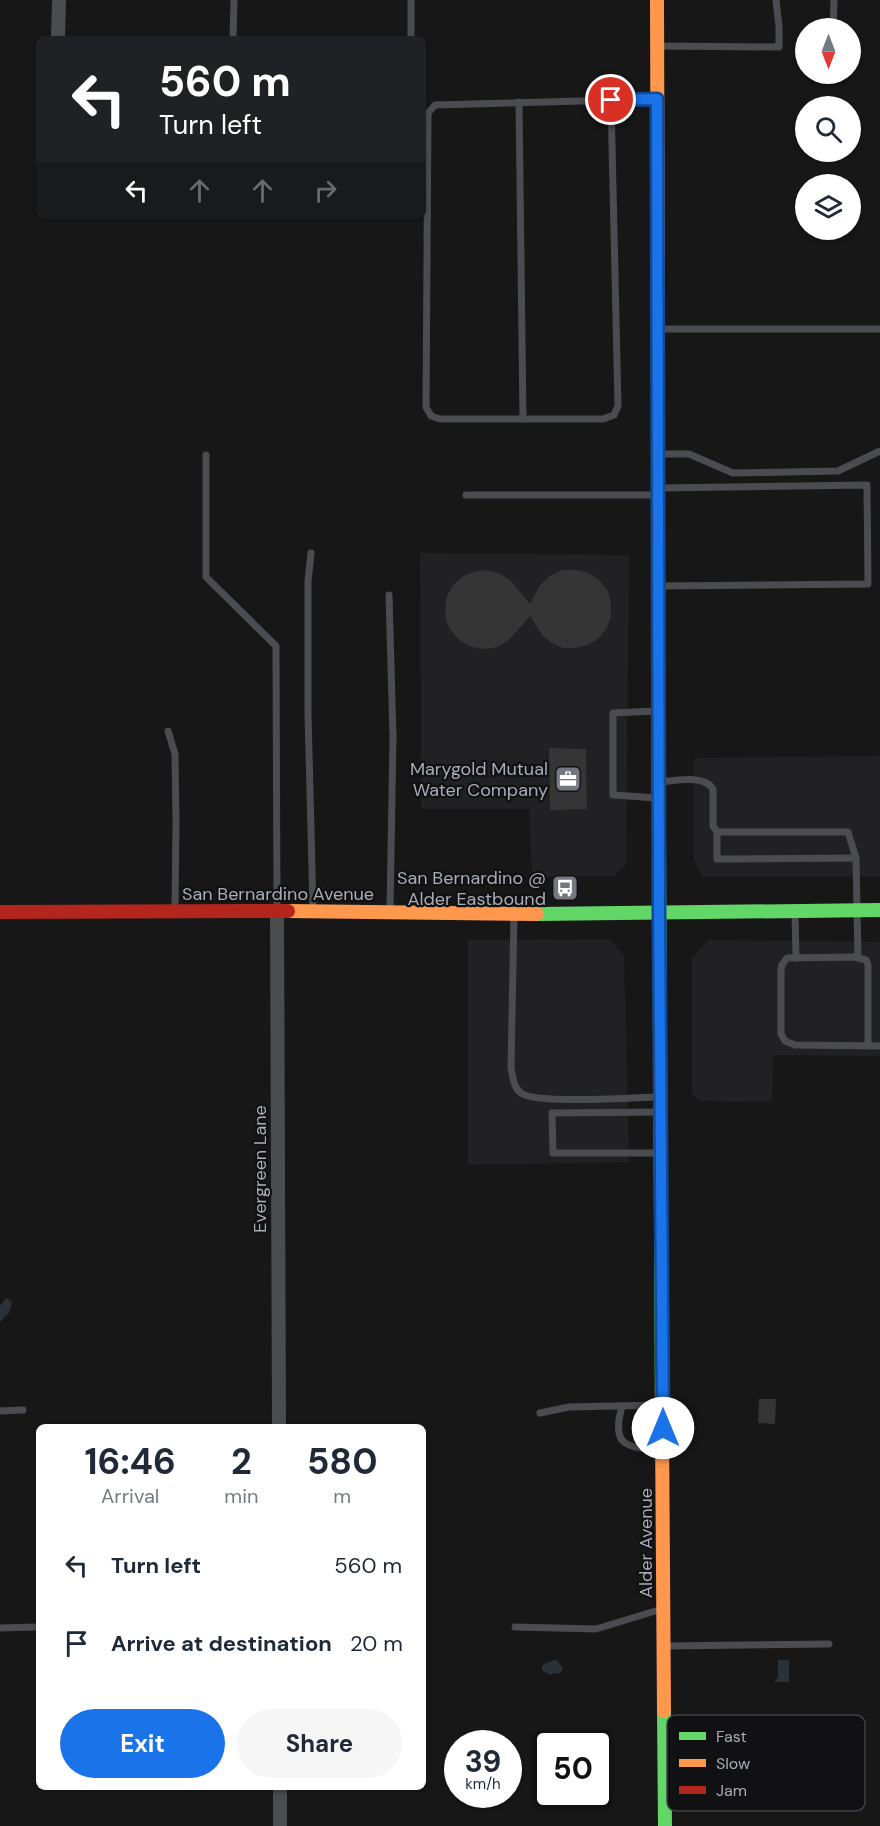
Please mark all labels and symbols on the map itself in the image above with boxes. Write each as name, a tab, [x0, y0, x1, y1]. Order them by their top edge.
north arrow	[795, 18, 861, 84]
pin	[585, 74, 636, 125]
place label: Marygold Mutual Water Company	[410, 757, 548, 802]
office icon: Marygold Mutual Water Company	[553, 764, 583, 794]
place label: San Bernardino @ Alder Eastbound	[397, 866, 546, 911]
bus stop icon: San Bernardino @ Alder Eastbound	[550, 873, 580, 903]
street label: San Bernardino Avenue	[182, 882, 374, 906]
street label: Evergreen Lane	[248, 1105, 272, 1233]
position arrow	[631, 1396, 695, 1460]
street label: Alder Avenue	[634, 1488, 658, 1598]
legend	[667, 1715, 865, 1811]
text: Fast	[716, 1726, 747, 1747]
speed limit sign: 50	[534, 1730, 612, 1808]
text: Slow	[716, 1753, 750, 1774]
text: Jam	[716, 1780, 747, 1801]

